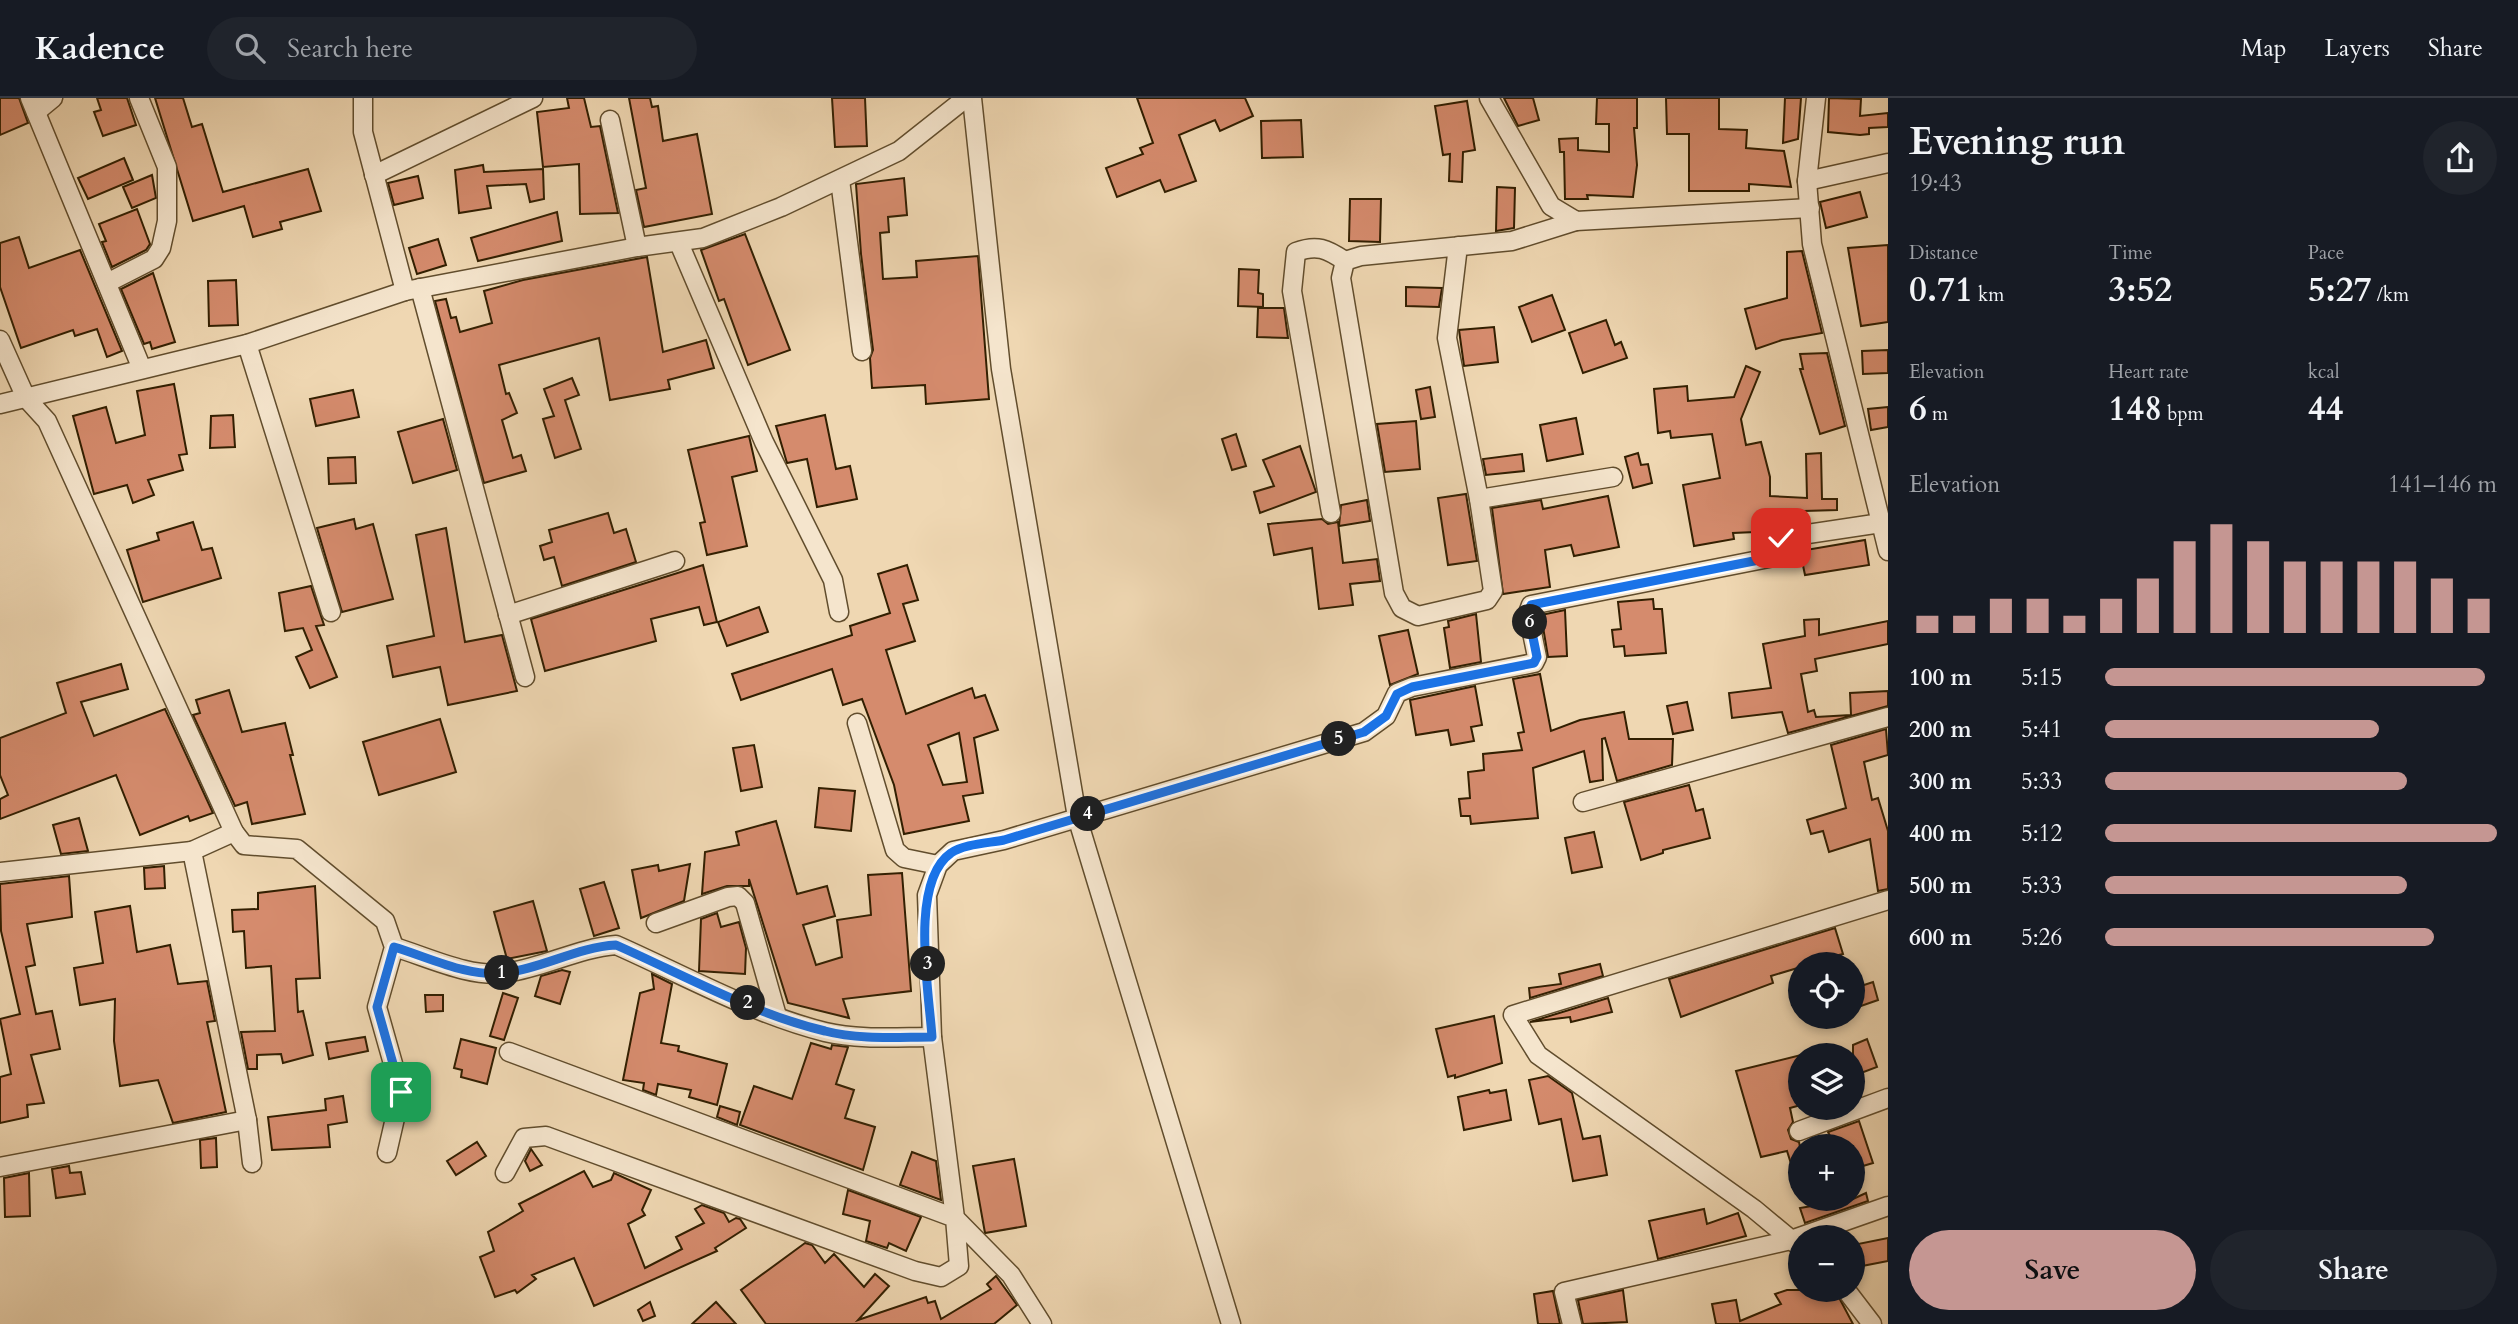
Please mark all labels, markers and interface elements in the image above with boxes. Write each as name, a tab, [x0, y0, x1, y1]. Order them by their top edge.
search box	[207, 17, 697, 80]
text: Kadence	[35, 26, 165, 71]
icon: search	[231, 29, 269, 67]
text: Search here	[287, 31, 413, 66]
text: Map	[2241, 32, 2287, 65]
text: Layers	[2325, 32, 2390, 65]
text: Share	[2428, 32, 2483, 65]
text: Evening run	[1909, 116, 2125, 168]
button: share	[2423, 121, 2497, 195]
text: 19:43	[1909, 168, 1962, 199]
text: Distance	[1909, 240, 1978, 266]
text: Time	[2108, 240, 2152, 266]
text: Pace	[2308, 240, 2344, 266]
text: 0.71	[1909, 266, 1973, 314]
text: 3:52	[2108, 266, 2172, 314]
text: 5:27	[2308, 266, 2372, 314]
text: km	[1973, 282, 2004, 308]
text: /km	[2372, 282, 2409, 308]
text: Elevation	[1909, 359, 1984, 385]
text: Heart rate	[2108, 359, 2189, 385]
text: kcal	[2308, 359, 2340, 385]
text: 6	[1909, 385, 1927, 433]
text: 148	[2108, 385, 2162, 433]
text: 44	[2308, 385, 2344, 433]
text: m	[1927, 401, 1948, 427]
text: bpm	[2162, 401, 2204, 427]
text: Elevation	[1909, 469, 2000, 500]
text: 141–146 m	[2388, 469, 2497, 500]
pin	[1751, 508, 1811, 568]
icon: check	[1762, 519, 1800, 557]
pin: 6	[1512, 604, 1548, 640]
text: 6	[1525, 608, 1534, 634]
text: 100 m	[1909, 662, 1972, 693]
text: 5:15	[2021, 662, 2062, 693]
text: 200 m	[1909, 714, 1972, 745]
text: 5:41	[2021, 714, 2062, 745]
pin: 5	[1322, 722, 1356, 756]
text: 5	[1334, 725, 1343, 751]
text: 300 m	[1909, 766, 1972, 797]
text: 5:33	[2021, 766, 2062, 797]
pin: 4	[1070, 796, 1106, 832]
text: 4	[1083, 800, 1092, 826]
text: 400 m	[1909, 818, 1972, 849]
text: 5:12	[2021, 818, 2062, 849]
text: 500 m	[1909, 870, 1972, 901]
text: 5:33	[2021, 870, 2062, 901]
text: 600 m	[1909, 922, 1972, 953]
text: 5:26	[2021, 922, 2062, 953]
pin: 3	[911, 946, 946, 982]
text: 3	[923, 950, 932, 976]
map controls	[1788, 952, 1865, 1302]
button: locate	[1788, 952, 1865, 1029]
pin: 1	[484, 956, 520, 990]
text: 1	[497, 959, 506, 985]
pin: 2	[730, 986, 766, 1020]
text: 2	[743, 989, 752, 1015]
button: layers	[1788, 1043, 1865, 1120]
pin	[371, 1062, 431, 1122]
icon: arrive	[382, 1073, 420, 1111]
button: +	[1788, 1134, 1865, 1211]
button: −	[1788, 1225, 1865, 1302]
button: Save	[1909, 1230, 2196, 1310]
button: Share	[2210, 1230, 2497, 1310]

